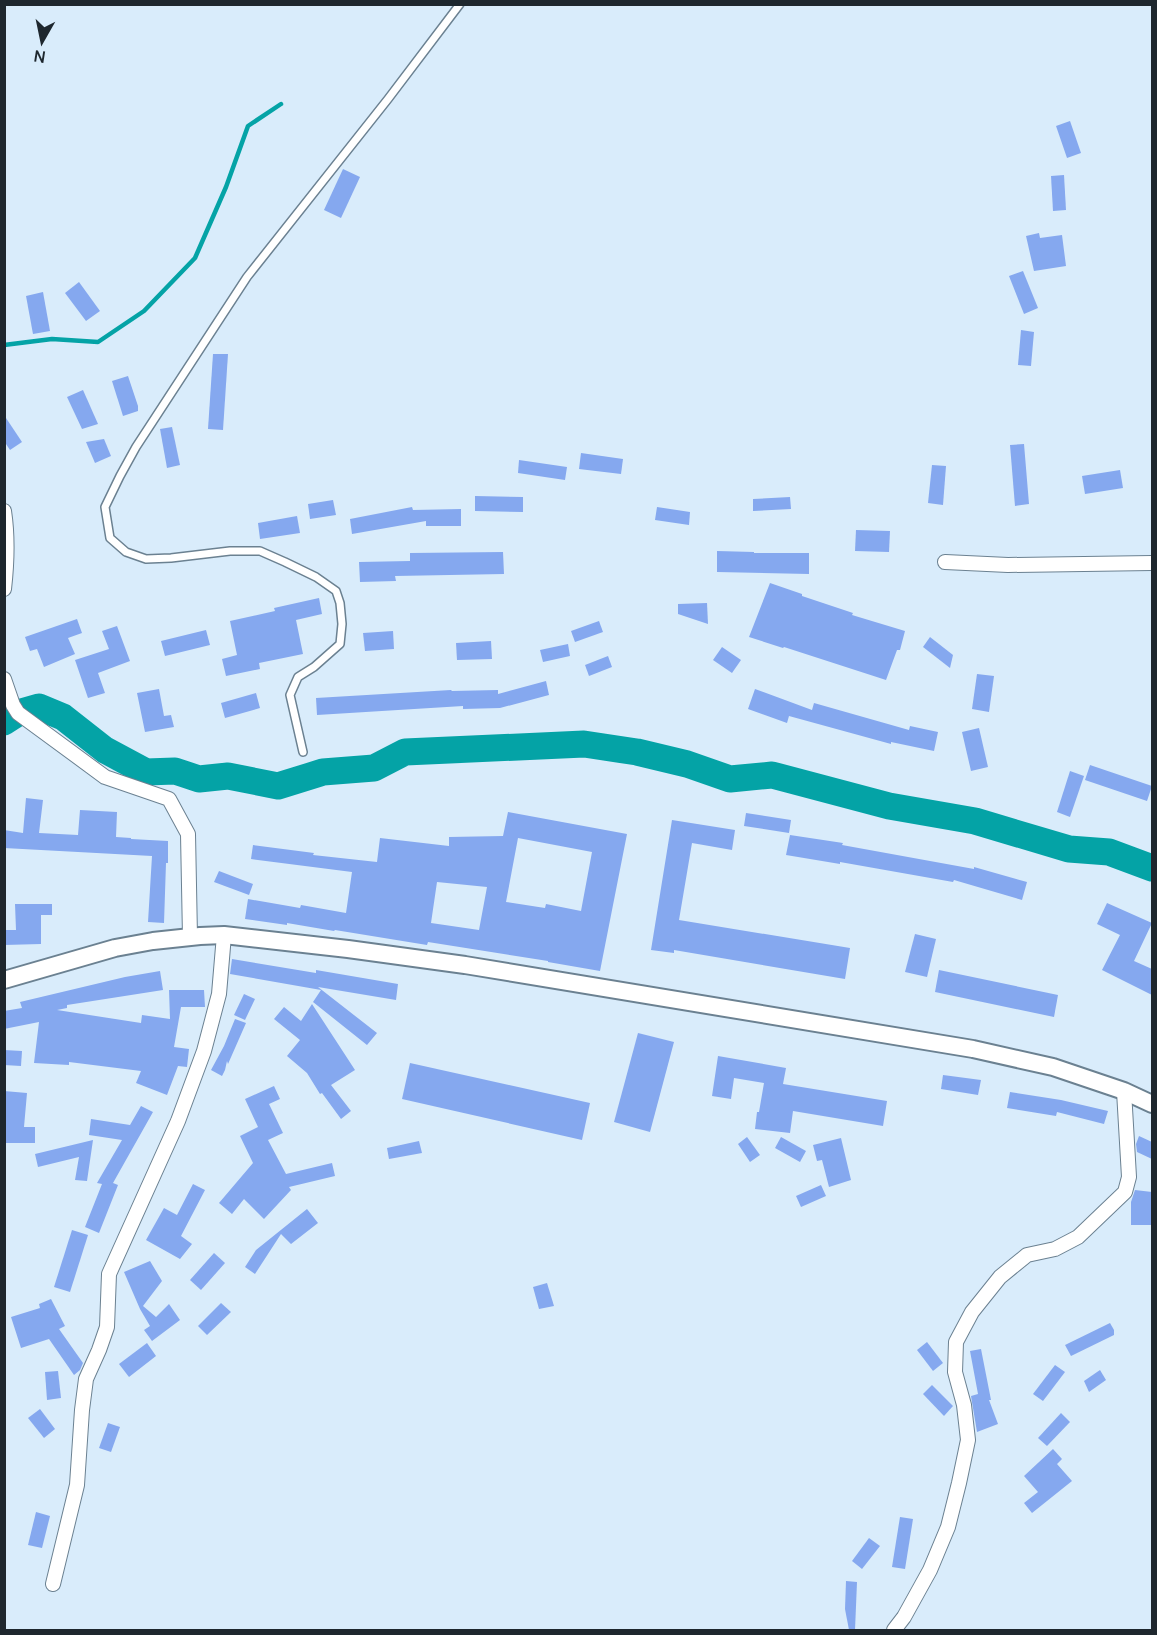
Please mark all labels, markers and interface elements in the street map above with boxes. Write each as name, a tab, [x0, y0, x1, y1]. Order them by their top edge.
north arrow	[12, 12, 72, 72]
text: N	[32, 45, 47, 69]

